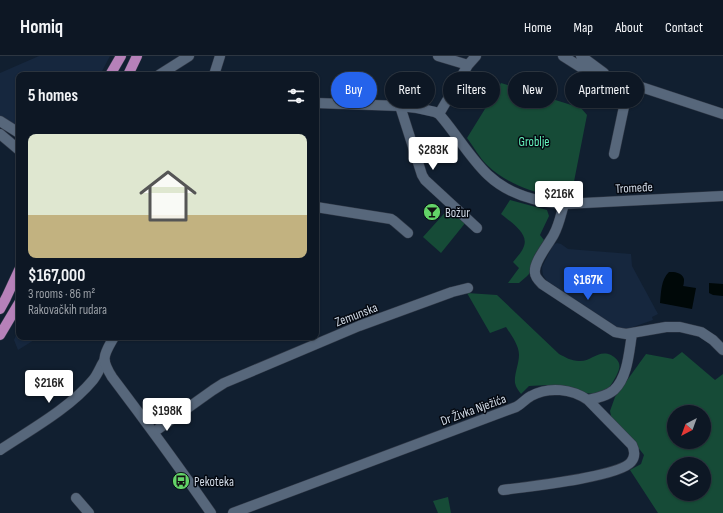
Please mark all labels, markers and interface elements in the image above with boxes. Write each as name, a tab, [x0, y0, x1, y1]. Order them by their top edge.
text: Homiq	[20, 16, 63, 39]
text: Home	[524, 19, 552, 36]
text: Map	[574, 19, 593, 36]
text: About	[615, 19, 643, 36]
text: Contact	[665, 19, 703, 36]
chip: Buy	[331, 72, 377, 108]
chip: Rent	[385, 72, 435, 108]
chip: Filters	[443, 72, 500, 108]
chip: New	[508, 72, 557, 108]
chip: Apartment	[565, 72, 644, 108]
icon: filters	[285, 85, 307, 107]
text: 5 homes	[28, 86, 78, 106]
park label: Groblje	[518, 134, 550, 150]
pin: $283K	[405, 137, 461, 171]
text: $283K	[418, 142, 448, 158]
icon: home	[132, 160, 204, 232]
street label: Tromeđe	[615, 179, 653, 197]
pin: $216K	[531, 181, 587, 215]
text: $216K	[544, 186, 574, 202]
bar icon: Božur	[422, 202, 442, 222]
place label: Božur	[445, 205, 470, 221]
text: $167,000	[28, 266, 85, 286]
pin: $167K	[560, 267, 616, 301]
text: $167K	[573, 272, 603, 288]
text: 3 rooms · 86 m²	[28, 286, 95, 302]
street label: Zemunska	[333, 300, 380, 330]
text: Rakovačkih rudara	[28, 302, 107, 318]
pin: $216K	[21, 370, 77, 404]
text: $216K	[34, 375, 64, 391]
street label: Dr Živka Nježića	[438, 391, 508, 429]
pin: $198K	[139, 398, 195, 432]
text: $198K	[152, 403, 182, 419]
north arrow	[667, 405, 711, 449]
map controls	[667, 405, 711, 501]
button: layers	[667, 457, 711, 501]
bus stop icon: Pekoteka	[171, 471, 191, 491]
place label: Pekoteka	[194, 474, 234, 490]

